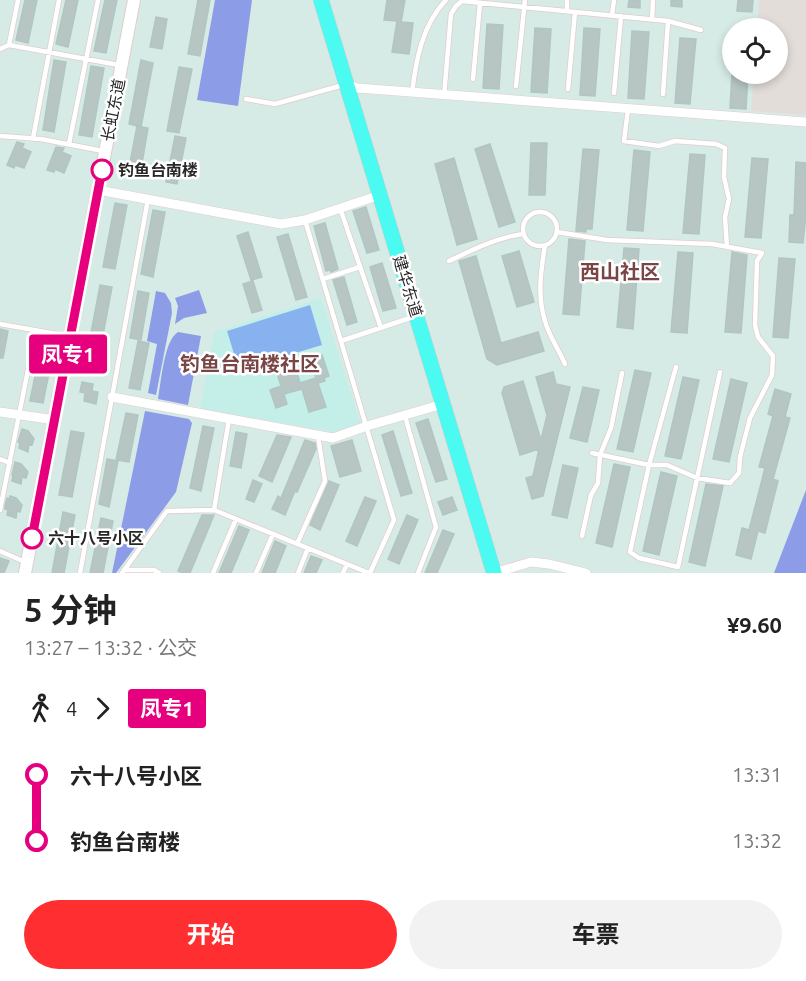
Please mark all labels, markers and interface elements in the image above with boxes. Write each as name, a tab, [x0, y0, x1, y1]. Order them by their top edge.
map controls	[722, 18, 788, 84]
button: locate	[722, 18, 788, 84]
street label: 长虹东道	[98, 77, 128, 143]
marker: 钓鱼台南楼	[91, 159, 113, 181]
place label: 钓鱼台南楼	[118, 161, 198, 179]
street label: 建华东道	[390, 253, 426, 319]
district label: 西山社区	[580, 260, 660, 283]
line badge: 凤专1	[34, 334, 103, 374]
text: 凤专1	[41, 342, 95, 366]
district label: 钓鱼台南楼社区	[180, 352, 320, 375]
marker: 六十八号小区	[21, 527, 43, 549]
place label: 六十八号小区	[48, 529, 144, 547]
text: 5 分钟	[24, 591, 116, 628]
text: ¥9.60	[727, 612, 782, 637]
text: 13:27 – 13:32 · 公交	[24, 636, 197, 659]
icon: walk	[24, 692, 57, 725]
icon: forward	[86, 692, 119, 725]
text: 凤专1	[140, 696, 194, 720]
text: 4	[66, 697, 77, 720]
text: 六十八号小区	[70, 763, 202, 788]
text: 13:31	[732, 763, 782, 786]
text: 钓鱼台南楼	[70, 829, 180, 854]
text: 13:32	[732, 829, 782, 852]
button: 开始	[24, 900, 397, 969]
button: 车票	[409, 900, 782, 969]

